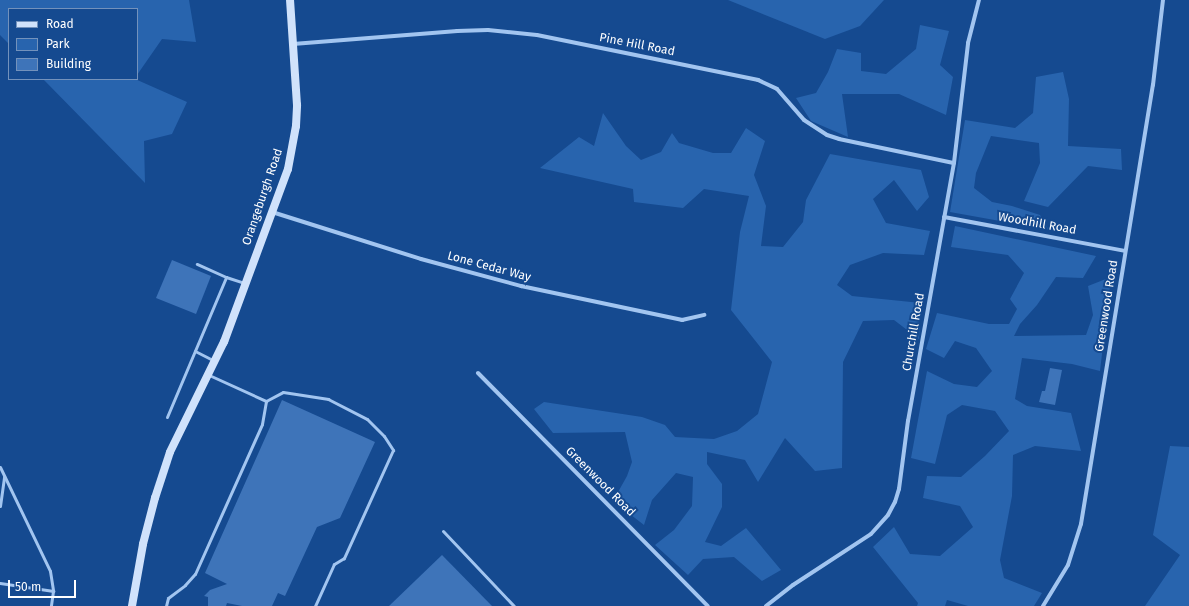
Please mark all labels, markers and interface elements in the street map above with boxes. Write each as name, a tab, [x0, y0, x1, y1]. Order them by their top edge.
legend	[8, 8, 138, 80]
text: Road	[46, 17, 74, 31]
street label: Pine Hill Road	[598, 31, 676, 59]
text: Park	[46, 37, 70, 51]
text: Building	[46, 57, 91, 71]
street label: Orangeburgh Road	[240, 147, 286, 247]
street label: Woodhill Road	[997, 210, 1077, 238]
street label: Lone Cedar Way	[446, 249, 532, 285]
street label: Greenwood Road	[1093, 259, 1121, 353]
street label: Churchill Road	[900, 292, 928, 372]
street label: Greenwood Road	[562, 444, 638, 520]
scale bar	[10, 572, 78, 598]
text: 50 m	[15, 580, 41, 594]

